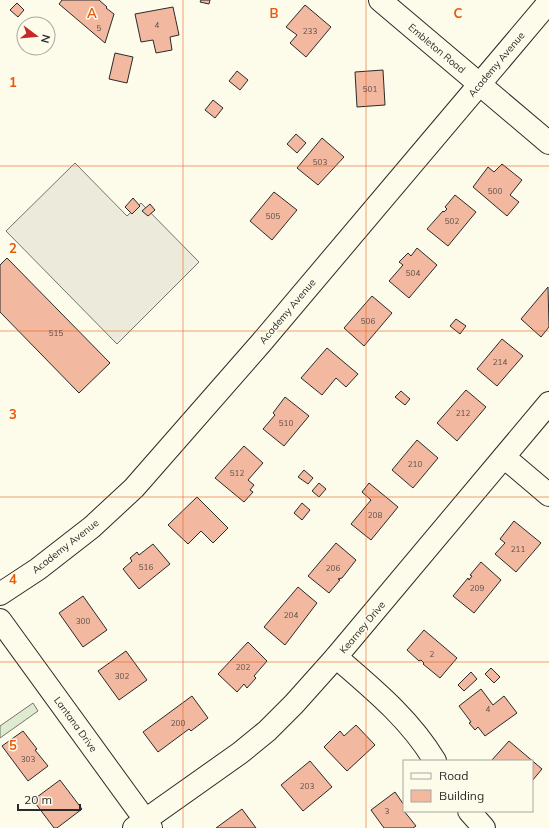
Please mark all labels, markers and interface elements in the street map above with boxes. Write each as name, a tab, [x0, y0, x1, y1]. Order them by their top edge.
text: A	[87, 5, 97, 21]
text: B	[270, 5, 279, 21]
text: C	[454, 5, 463, 21]
north arrow	[16, 16, 56, 56]
house number: 4	[155, 20, 160, 30]
street label: Embleton Road	[405, 21, 468, 76]
house number: 5	[97, 23, 102, 33]
house number: 233	[303, 26, 317, 36]
street label: Academy Avenue	[465, 29, 527, 100]
text: N	[38, 33, 53, 45]
text: 1	[9, 74, 17, 90]
house number: 501	[363, 84, 377, 94]
house number: 503	[313, 157, 327, 167]
house number: 500	[488, 186, 502, 196]
house number: 505	[266, 211, 280, 221]
house number: 502	[445, 216, 459, 226]
text: 2	[9, 240, 17, 256]
house number: 504	[406, 268, 420, 278]
street label: Academy Avenue	[256, 276, 318, 347]
house number: 506	[361, 316, 375, 326]
house number: 515	[49, 328, 63, 338]
house number: 214	[493, 357, 507, 367]
text: 3	[9, 406, 17, 422]
house number: 212	[456, 408, 470, 418]
house number: 510	[279, 418, 293, 428]
house number: 210	[408, 459, 422, 469]
house number: 512	[230, 468, 244, 478]
house number: 208	[368, 510, 382, 520]
street label: Academy Avenue	[29, 516, 101, 576]
house number: 211	[511, 544, 525, 554]
house number: 516	[139, 562, 153, 572]
house number: 206	[326, 563, 340, 573]
text: 4	[9, 571, 17, 587]
house number: 209	[470, 583, 484, 593]
street label: Kearney Drive	[337, 598, 388, 656]
house number: 204	[284, 610, 298, 620]
house number: 300	[76, 616, 90, 626]
house number: 2	[430, 649, 435, 659]
house number: 202	[236, 662, 250, 672]
house number: 302	[115, 671, 129, 681]
street label: Lantana Drive	[51, 694, 100, 755]
house number: 4	[486, 704, 491, 714]
house number: 200	[171, 718, 185, 728]
text: 5	[9, 737, 17, 753]
house number: 303	[21, 754, 35, 764]
legend	[403, 760, 533, 812]
text: Road	[439, 768, 468, 783]
house number: 203	[300, 781, 314, 791]
scale bar	[18, 786, 80, 812]
text: Building	[439, 788, 484, 803]
text: 20 m	[24, 792, 52, 807]
house number: 3	[385, 806, 390, 816]

